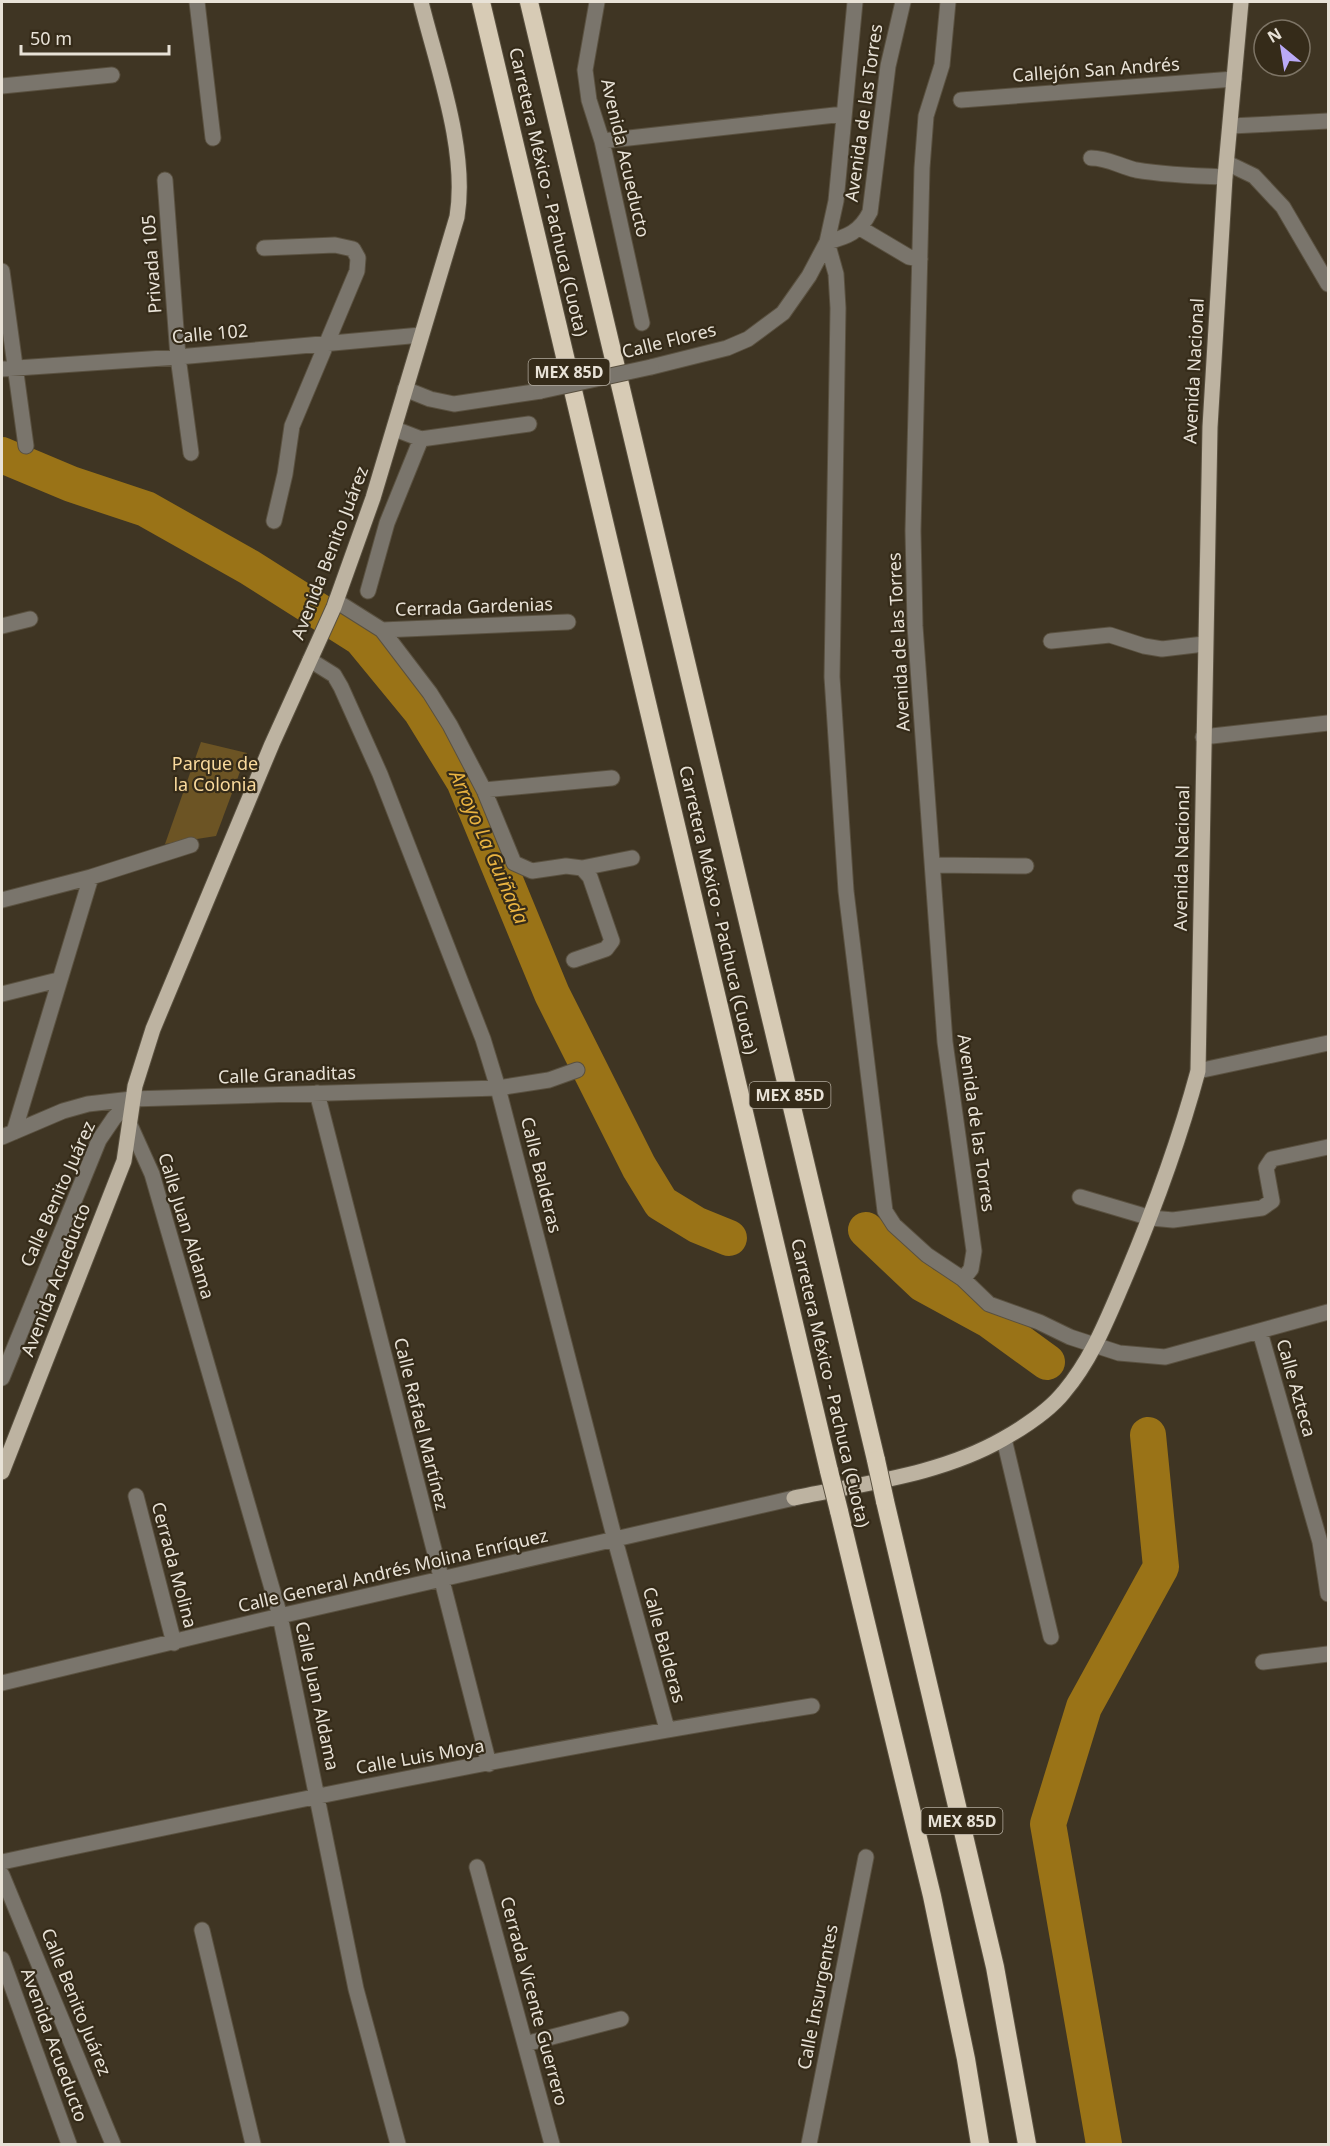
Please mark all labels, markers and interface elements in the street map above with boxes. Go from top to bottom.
scale bar [21,18,170,56]
north arrow [1252,18,1312,78]
street label: Avenida de las Torres [839,22,887,203]
text: N [1263,22,1286,48]
text: 50 m [30,26,72,50]
street label: Carretera México - Pachuca (Cuota) [504,45,594,339]
street label: Callejón San Andrés [1012,51,1180,87]
street label: Avenida Acueducto [596,76,656,239]
street label: Privada 105 [136,214,166,314]
street label: Avenida Nacional [1177,297,1209,445]
street label: Calle Flores [619,317,718,363]
street label: Calle 102 [171,318,249,348]
road number: MEX 85D [528,359,610,385]
street label: Avenida Benito Juárez [285,463,373,643]
street label: Avenida de las Torres [881,552,915,732]
street label: Cerrada Gardenias [395,591,553,621]
park label: Parque de la Colonia [172,751,258,796]
street label: Carretera México - Pachuca (Cuota) [674,763,764,1057]
water label: Arroyo La Guiñada [443,764,535,928]
street label: Avenida Nacional [1168,785,1194,931]
street label: Avenida de las Torres [953,1032,1001,1213]
street label: Calle Granaditas [218,1060,356,1088]
road number: MEX 85D [750,1082,830,1108]
street label: Calle Balderas [516,1114,568,1235]
street label: Calle Benito Juárez [14,1117,100,1270]
street label: Calle Juan Aldama [153,1150,221,1302]
street label: Avenida Acueducto [15,1200,95,1360]
street label: Carretera México - Pachuca (Cuota) [786,1236,876,1530]
street label: Calle Rafael Martínez [389,1335,455,1513]
street label: Calle Azteca [1272,1336,1322,1440]
street label: Cerrada Molina [147,1499,203,1630]
street label: Calle General Andrés Molina Enríquez [236,1523,550,1617]
street label: Calle Balderas [638,1584,692,1705]
street label: Calle Juan Aldama [290,1619,345,1773]
street label: Calle Luis Moya [354,1733,486,1779]
road number: MEX 85D [922,1808,1002,1834]
street label: Cerrada Vicente Guerrero [495,1893,574,2108]
street label: Calle Insurgentes [791,1922,843,2071]
street label: Calle Benito Juárez [36,1924,117,2079]
street label: Avenida Acueducto [16,1964,94,2125]

